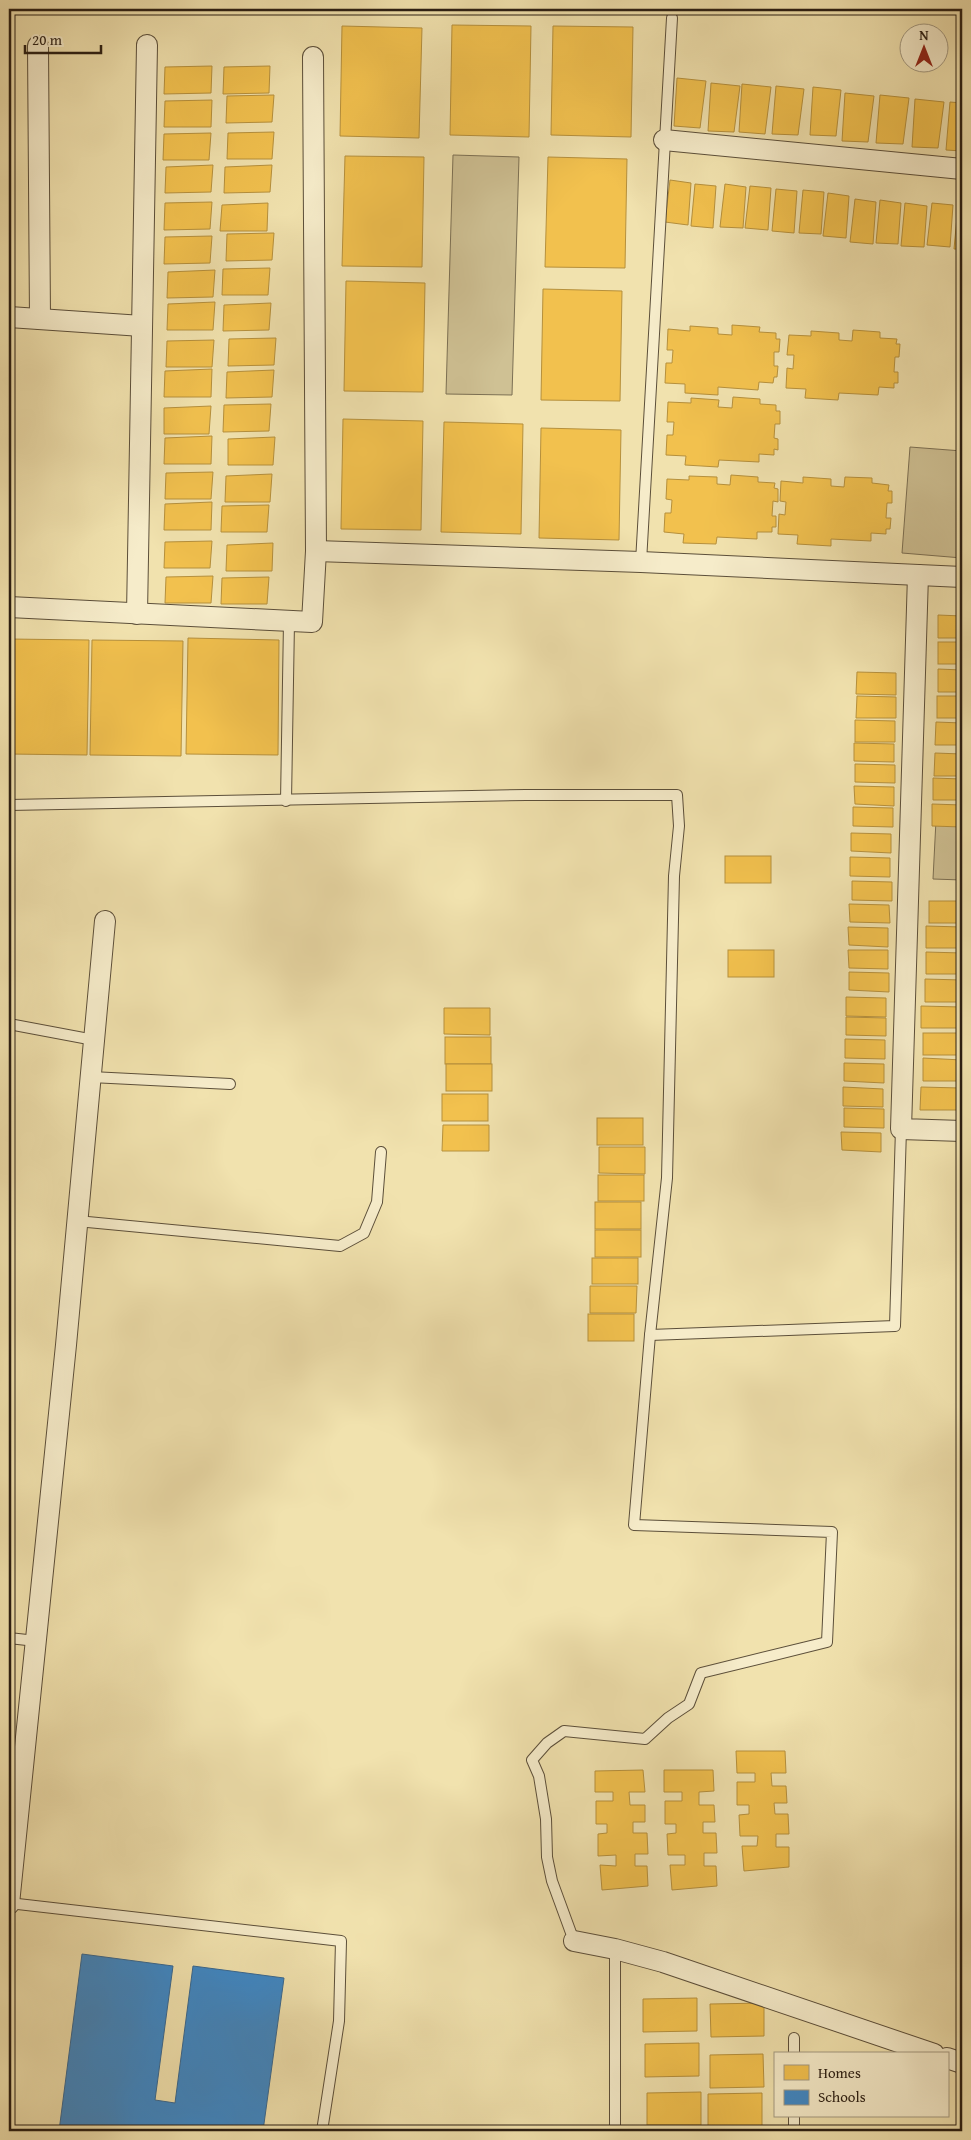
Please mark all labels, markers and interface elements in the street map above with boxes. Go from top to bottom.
scale bar [25,22,101,54]
north arrow [898,22,948,72]
text: N [919,25,929,45]
text: 20 m [32,29,63,50]
legend [774,2052,948,2118]
text: Homes [818,2062,861,2083]
text: Schools [818,2086,866,2107]

